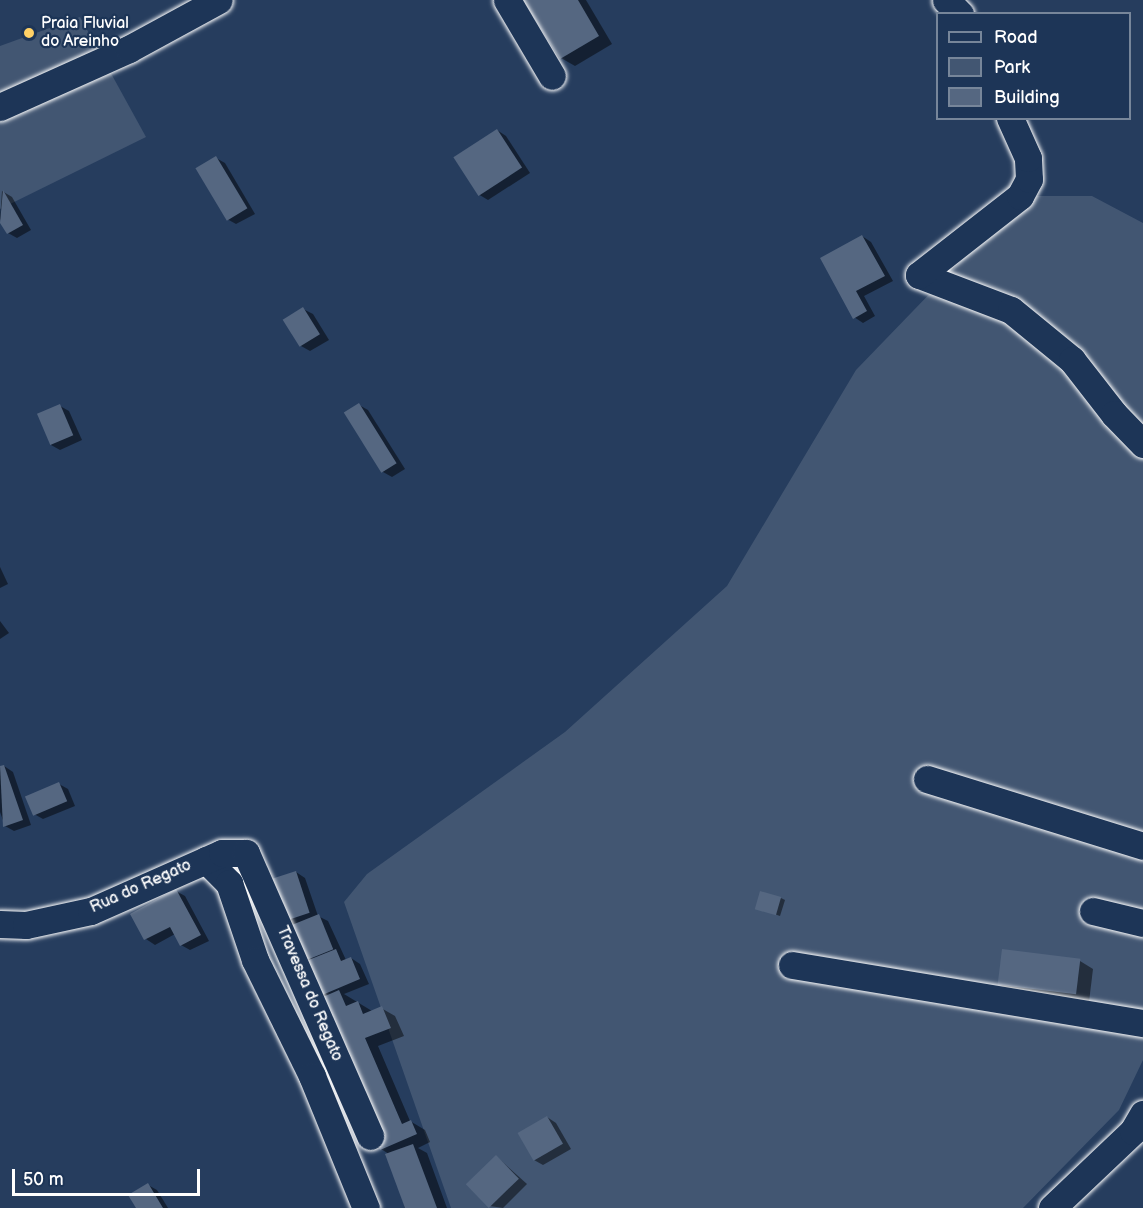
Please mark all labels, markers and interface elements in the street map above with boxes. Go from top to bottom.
legend [936,12,1131,120]
place label: Praia Fluvial do Areinho [41,14,129,52]
marker: Praia Fluvial do Areinho [22,26,36,40]
text: Road [994,27,1038,48]
text: Park [994,57,1030,78]
text: Building [994,87,1060,108]
street label: Rua do Regato [87,856,195,918]
street label: Travessa do Regato [272,924,346,1064]
scale bar [15,1157,202,1195]
text: 50 m [23,1169,64,1190]

